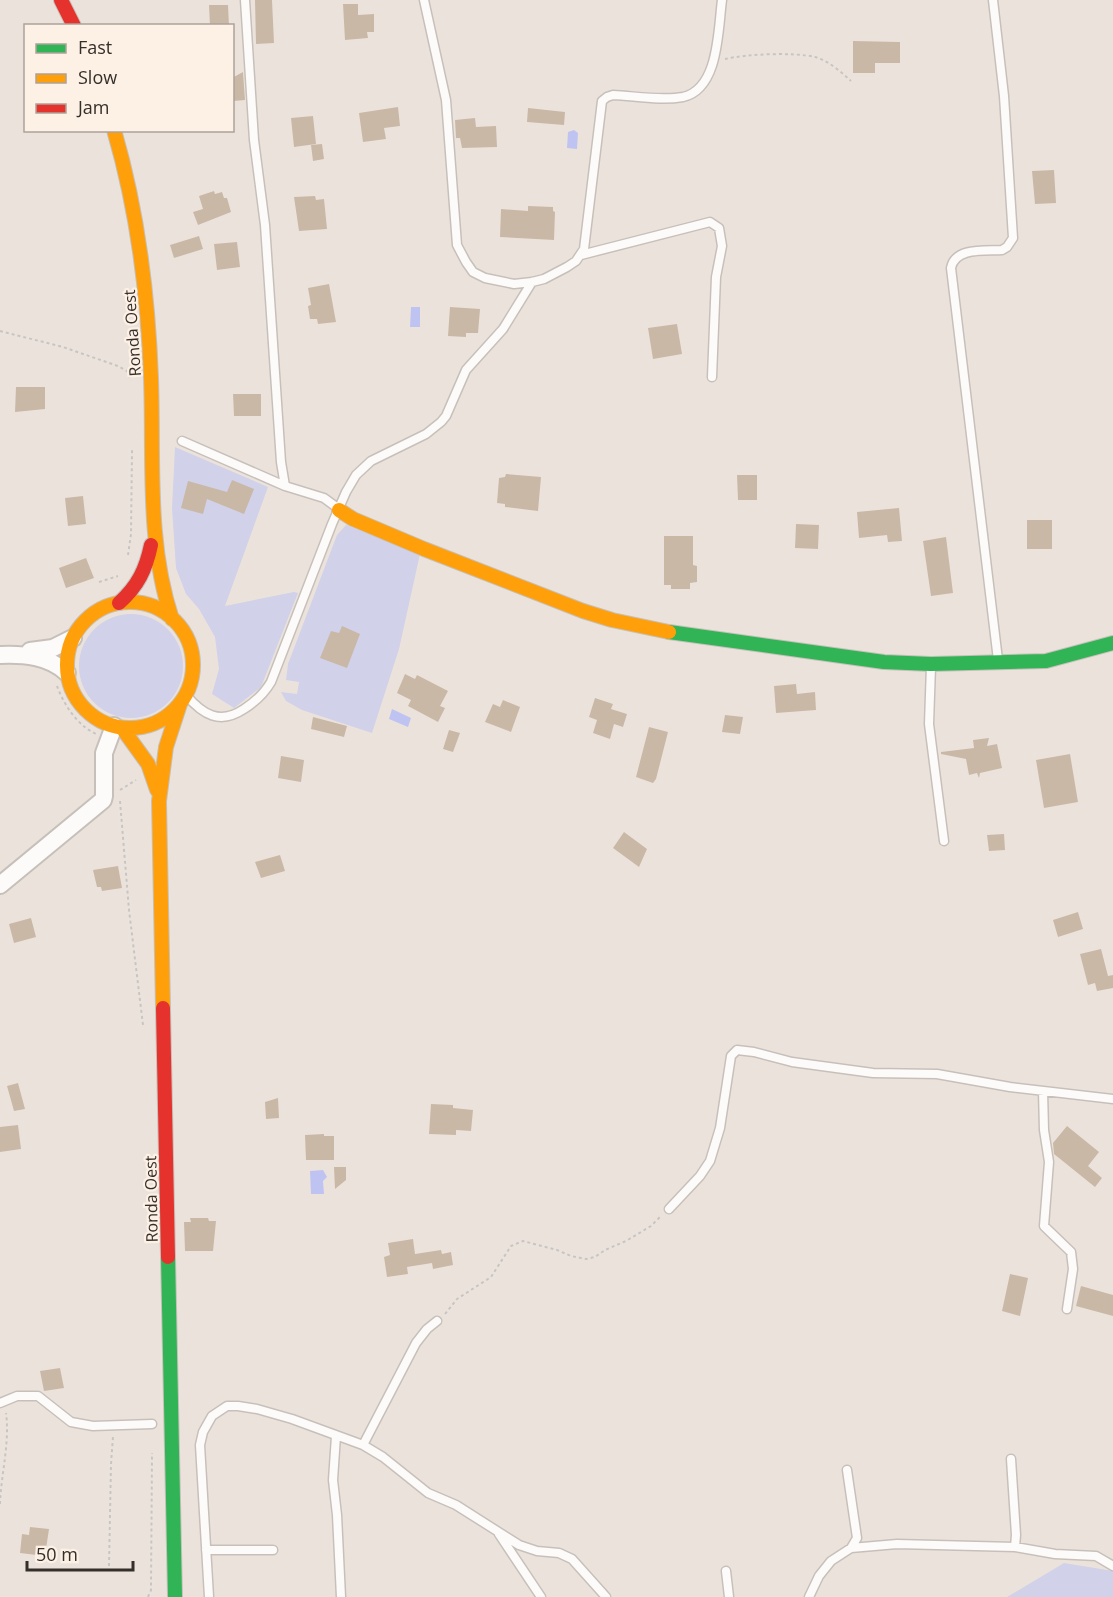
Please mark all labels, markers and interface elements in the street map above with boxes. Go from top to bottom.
legend [24,24,234,132]
text: Fast [78,35,112,59]
text: Slow [78,65,117,89]
text: Jam [76,95,110,119]
street label: Ronda Oest [118,289,146,377]
street label: Ronda Oest [139,1155,163,1243]
scale bar [27,1534,134,1572]
text: 50 m [36,1542,78,1566]

